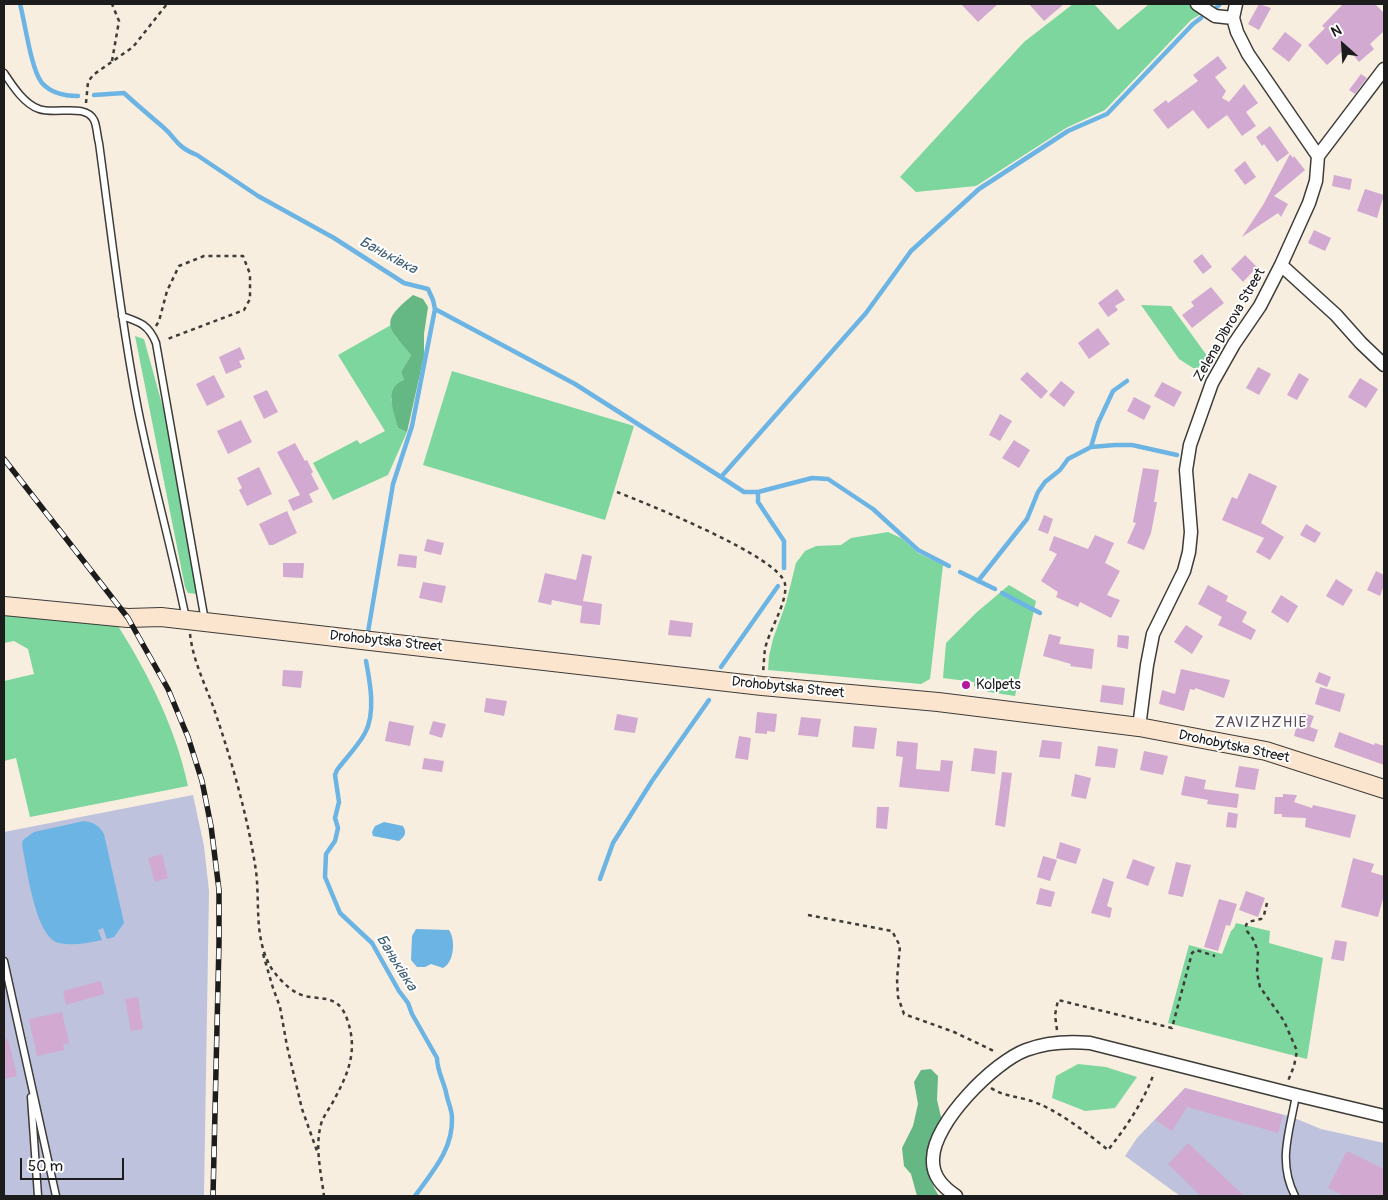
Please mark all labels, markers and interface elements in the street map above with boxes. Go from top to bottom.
north arrow [1318,20,1368,70]
text: N [1328,21,1344,41]
water label: Баньківка [356,233,420,279]
street label: Zelena Dibrova Street [1191,265,1269,385]
street label: Drohobytska Street [329,628,443,656]
street label: Drohobytska Street [731,674,845,702]
place label: Kolpets [976,677,1021,693]
marker: Kolpets [960,679,972,691]
district label: ZAVIZHZHIE [1213,714,1309,732]
street label: Drohobytska Street [1177,727,1291,767]
water label: Баньківка [372,932,420,994]
scale bar [22,1148,126,1180]
text: 50 m [28,1157,63,1176]

